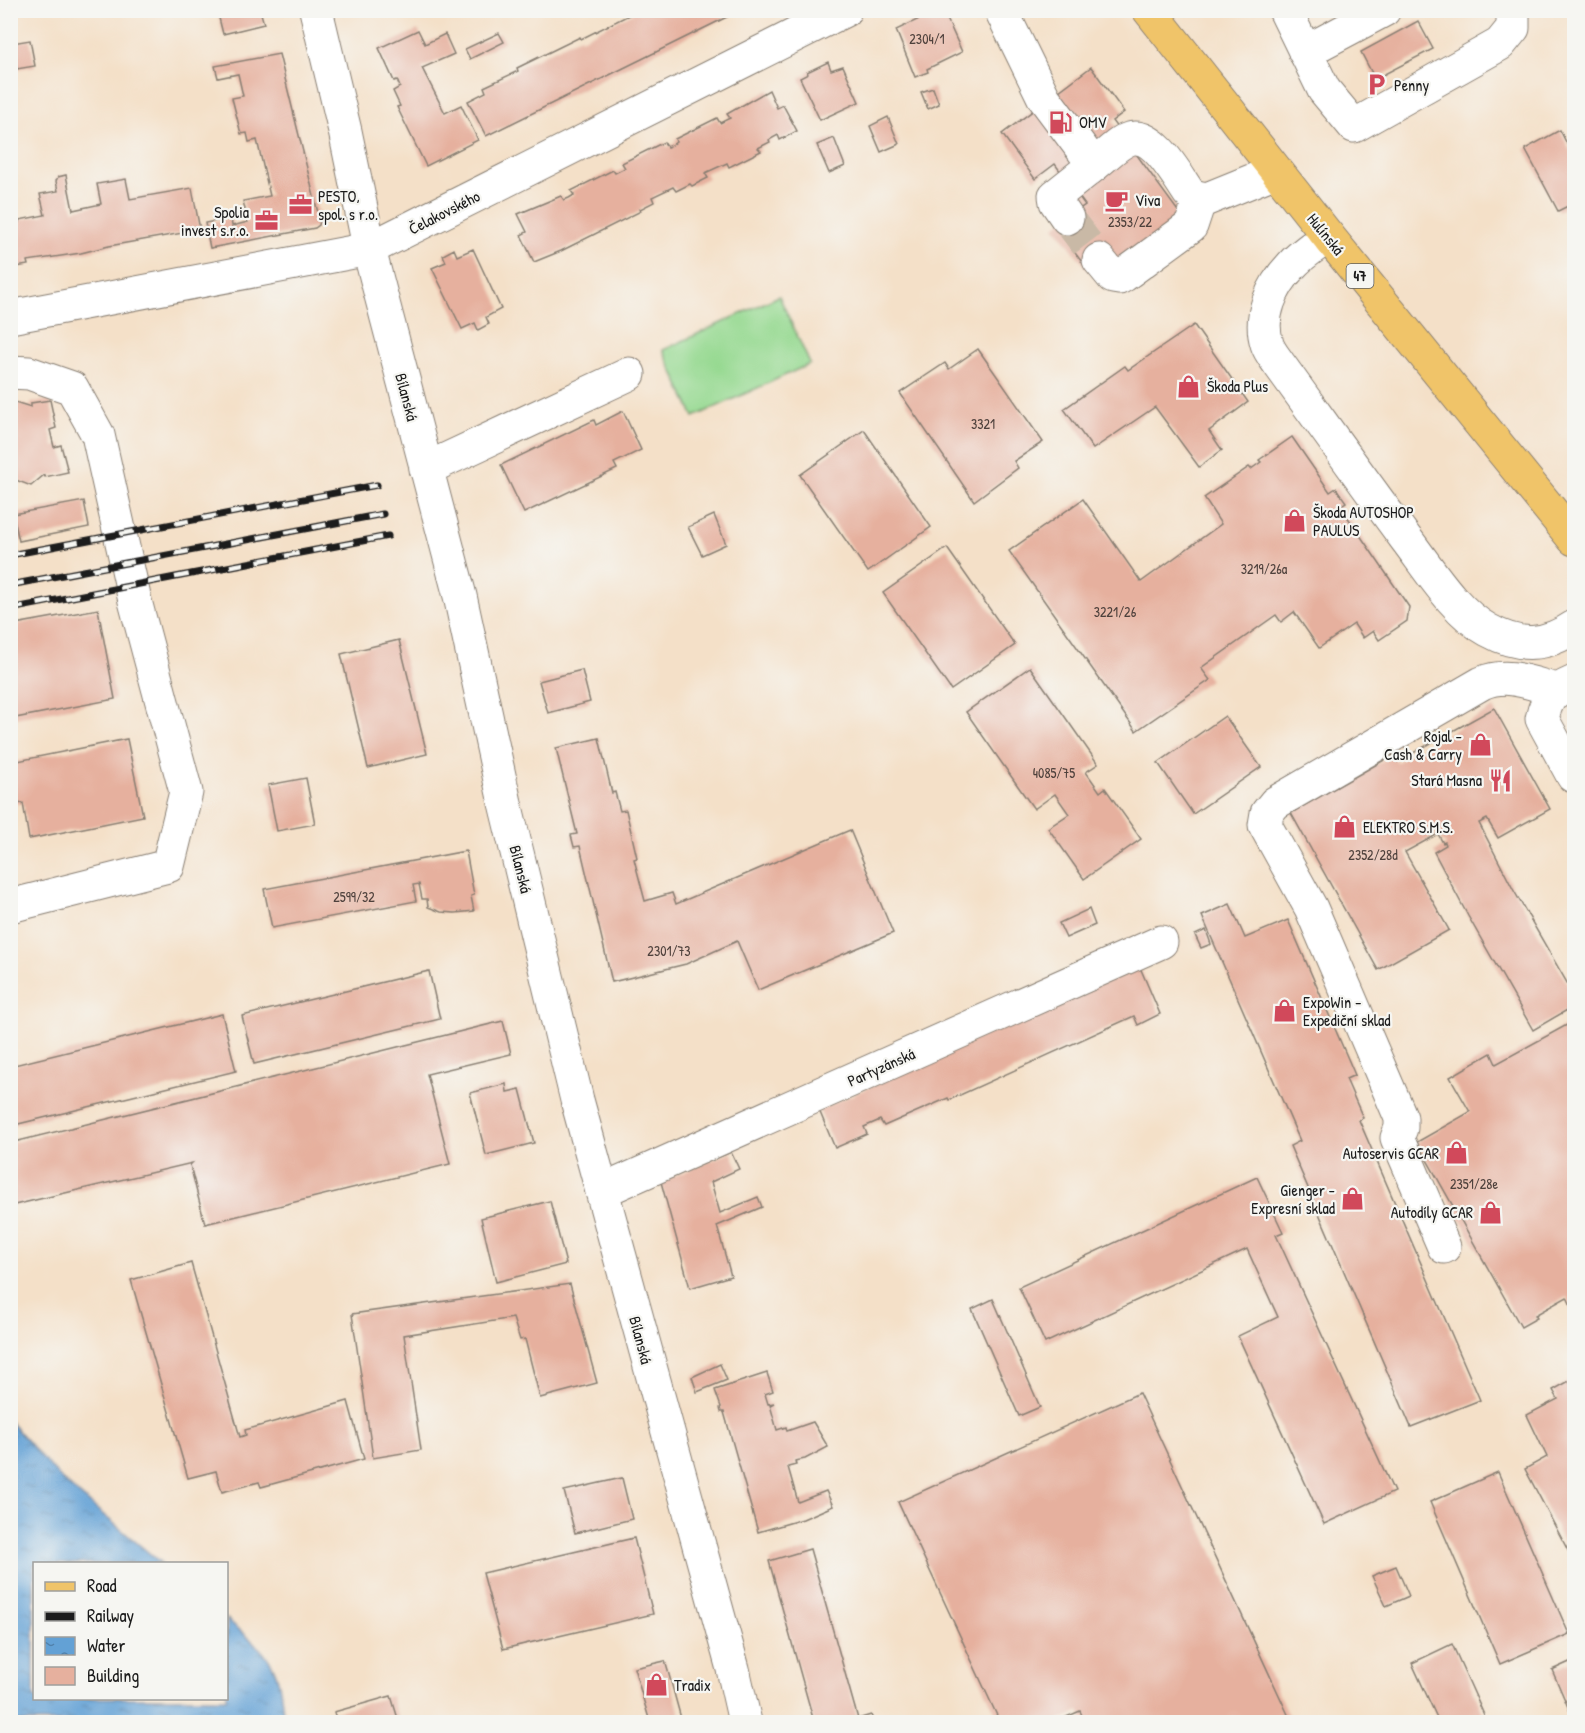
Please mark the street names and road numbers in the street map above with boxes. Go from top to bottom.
street label: Čelakovského [404,184,484,239]
street label: Hulínská [1302,208,1350,260]
road number: 47 [1346,264,1374,288]
street label: Bílanská [390,371,424,423]
street label: Bílanská [504,843,538,895]
street label: Partyzánská [844,1042,918,1092]
street label: Bílanská [624,1314,658,1366]

